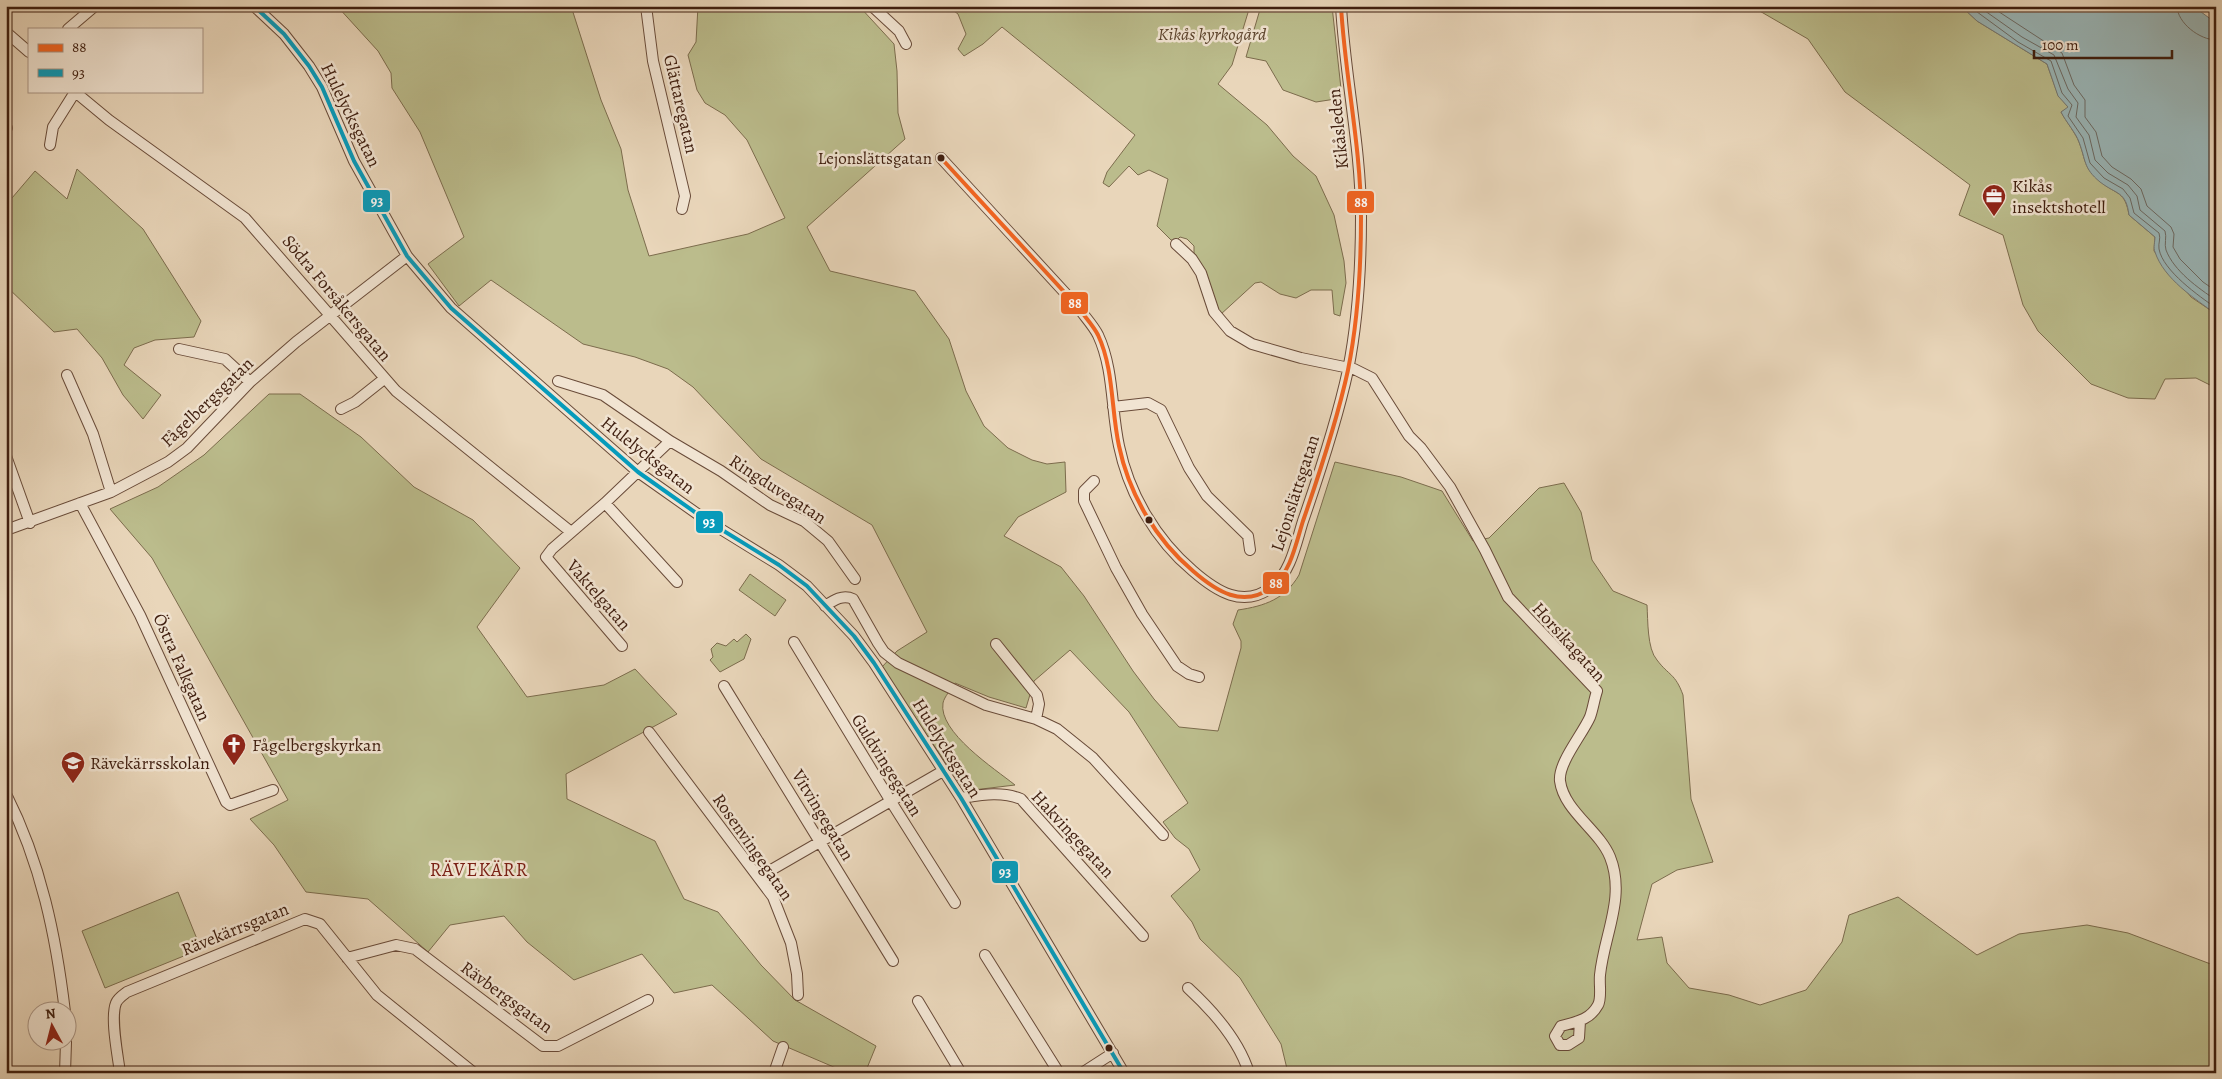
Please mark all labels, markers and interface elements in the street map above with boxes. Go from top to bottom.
park label: Kikås kyrkogård [1158,22,1267,46]
legend [28,28,202,92]
scale bar [2034,28,2172,60]
text: 100 m [2042,35,2079,55]
text: 88 [72,37,87,57]
street label: Glättaregatan [658,52,704,156]
street label: Hulelycksgatan [315,59,387,171]
text: 93 [72,63,85,83]
street label: Kikåsleden [1322,88,1354,170]
place label: Lejonslättsgatan [818,147,932,170]
marker: Lejonslättsgatan [936,153,946,163]
place label: Kikås insektshotell [2012,174,2106,219]
office icon: Kikås insektshotell [1981,183,2007,217]
line badge: 93 [362,189,391,213]
line badge: 88 [1346,190,1375,214]
text: 93 [371,192,383,211]
text: 88 [1354,193,1368,212]
street label: Södra Forsåkersgatan [277,230,397,367]
line badge: 88 [1060,291,1089,315]
text: 88 [1068,294,1082,313]
street label: Fågelbergsgatan [155,352,259,452]
street label: Hulelycksgatan [596,411,700,499]
street label: Lejonslättsgatan [1265,432,1325,554]
street label: Ringduvegatan [725,449,831,529]
line badge: 93 [695,510,724,534]
text: 93 [703,513,715,532]
unlabelled marker [1144,515,1154,525]
street label: Vaktelgatan [561,554,637,636]
line badge: 88 [1262,571,1290,595]
text: 88 [1269,574,1283,593]
street label: Horsikagatan [1527,597,1611,687]
street label: Östra Falkgatan [148,609,216,725]
street label: Hulelycksgatan [907,694,987,802]
street label: Guldvingegatan [846,709,928,821]
church icon: Fågelbergskyrkan [221,732,247,766]
place label: Fågelbergskyrkan [252,733,382,757]
school or university icon: Rävekärrsskolan [60,750,86,784]
place label: Rävekärrsskolan [90,751,210,775]
street label: Vitvingegatan [786,764,860,865]
street label: Hakvingegatan [1026,785,1120,883]
street label: Rosenvingegatan [707,789,799,905]
district label: RÄVEKÄRR [430,857,528,883]
line badge: 93 [991,860,1019,884]
text: 93 [999,863,1011,882]
street label: Rävekärrsgatan [178,897,292,961]
street label: Rävbergsgatan [456,955,558,1039]
north arrow [28,1002,78,1052]
text: N [44,1004,57,1024]
unlabelled marker [1104,1043,1114,1053]

